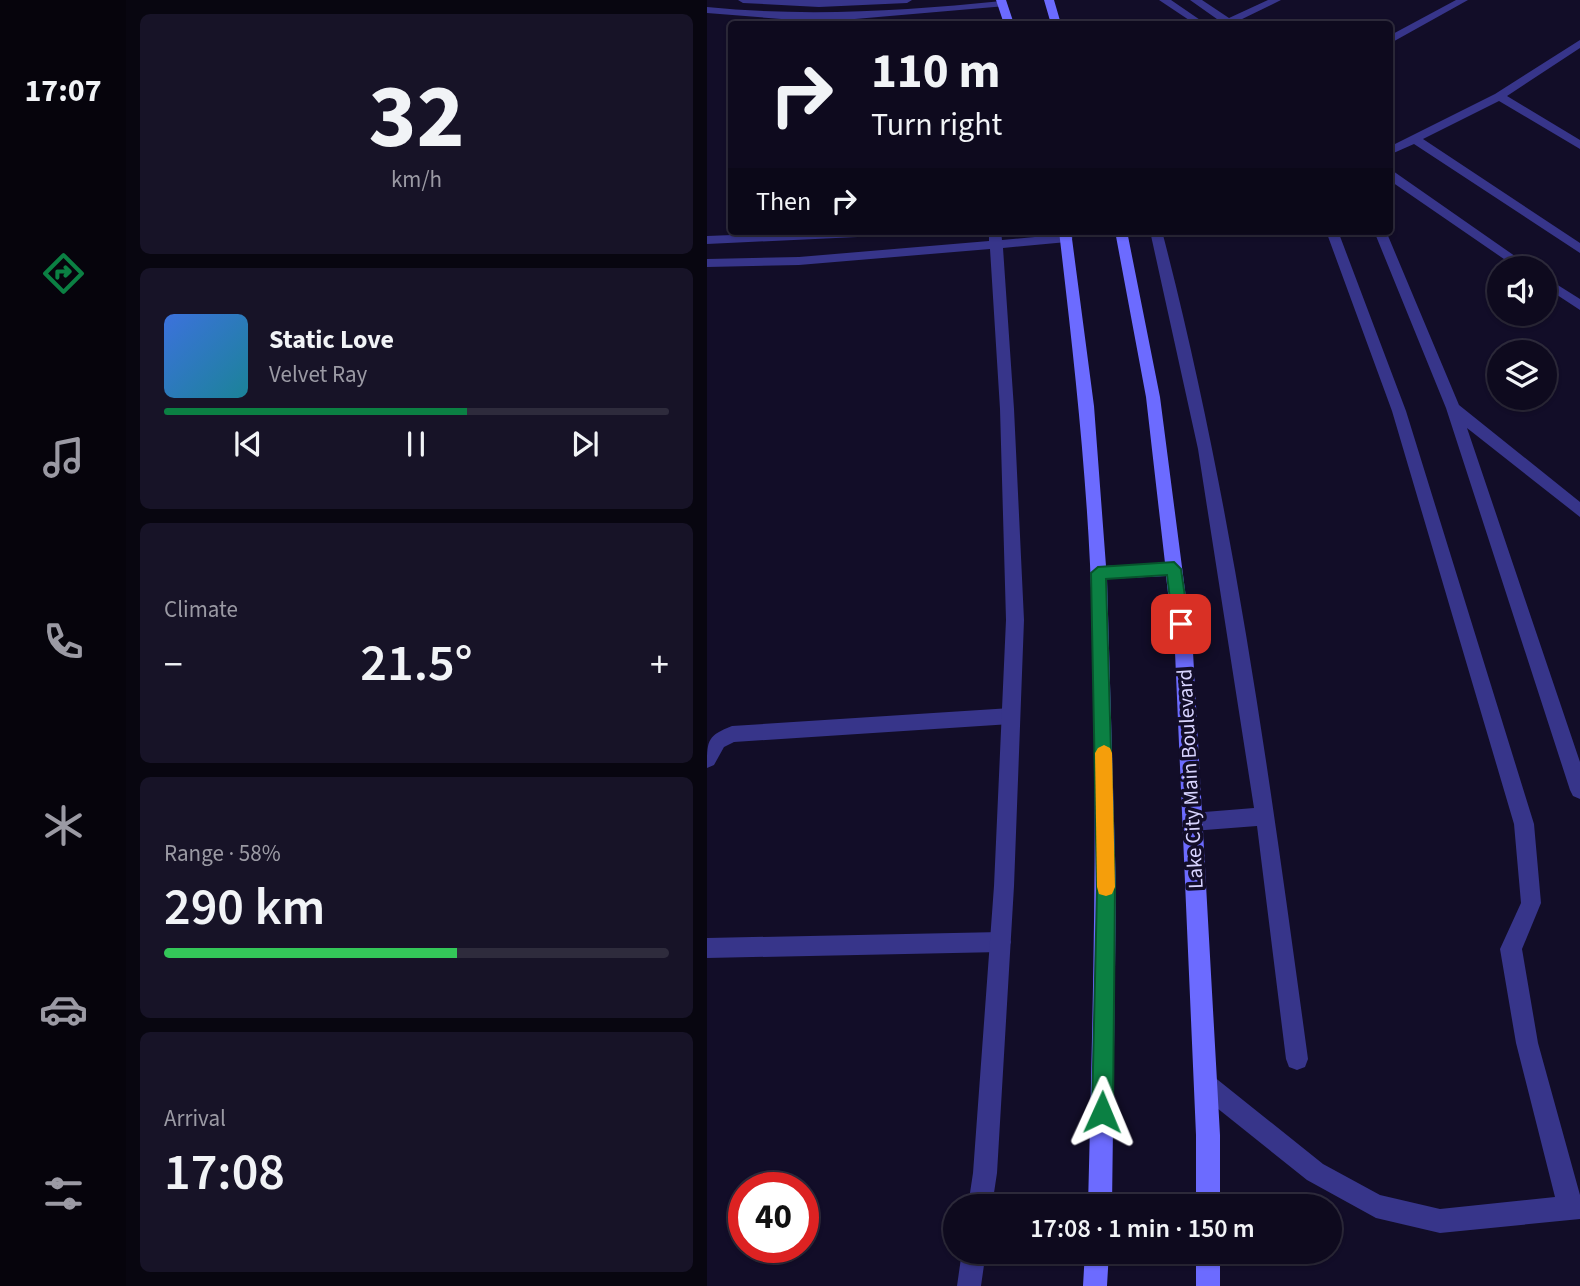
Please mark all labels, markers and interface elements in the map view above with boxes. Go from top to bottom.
text: 110 m [871,37,1000,107]
icon: right [756,49,847,140]
text: 32 [368,53,465,182]
text: 17:07 [24,68,102,114]
text: Turn right [871,102,1002,148]
text: km/h [391,163,442,196]
icon: right [825,182,863,220]
text: Then [756,183,811,220]
icon: directions [39,249,88,298]
map controls [1487,256,1557,410]
button: sound [1487,256,1557,326]
text: Static Love [269,321,394,358]
button: layers [1487,340,1557,410]
text: Velvet Ray [269,358,367,391]
icon: previous [229,425,267,463]
icon: pause [397,425,435,463]
icon: next [566,425,604,463]
icon: music [39,433,88,482]
text: Climate [164,593,238,626]
pin [1151,594,1211,654]
icon: arrive [1162,605,1200,643]
icon: phone [39,617,88,666]
text: 21.5° [360,627,473,701]
text: − [164,638,183,692]
text: + [650,638,669,692]
street label: Lake City Main Boulevard [1169,668,1211,890]
icon: climate [39,801,88,850]
text: Range · 58% [164,837,281,870]
text: 290 km [164,871,325,945]
icon: car [39,985,88,1034]
position arrow [1065,1075,1139,1149]
text: Arrival [164,1102,226,1135]
text: 17:08 [164,1136,285,1210]
icon: filters [39,1169,88,1218]
speed limit sign: 40 [728,1172,819,1263]
text: 17:08 · 1 min · 150 m [1030,1210,1255,1247]

